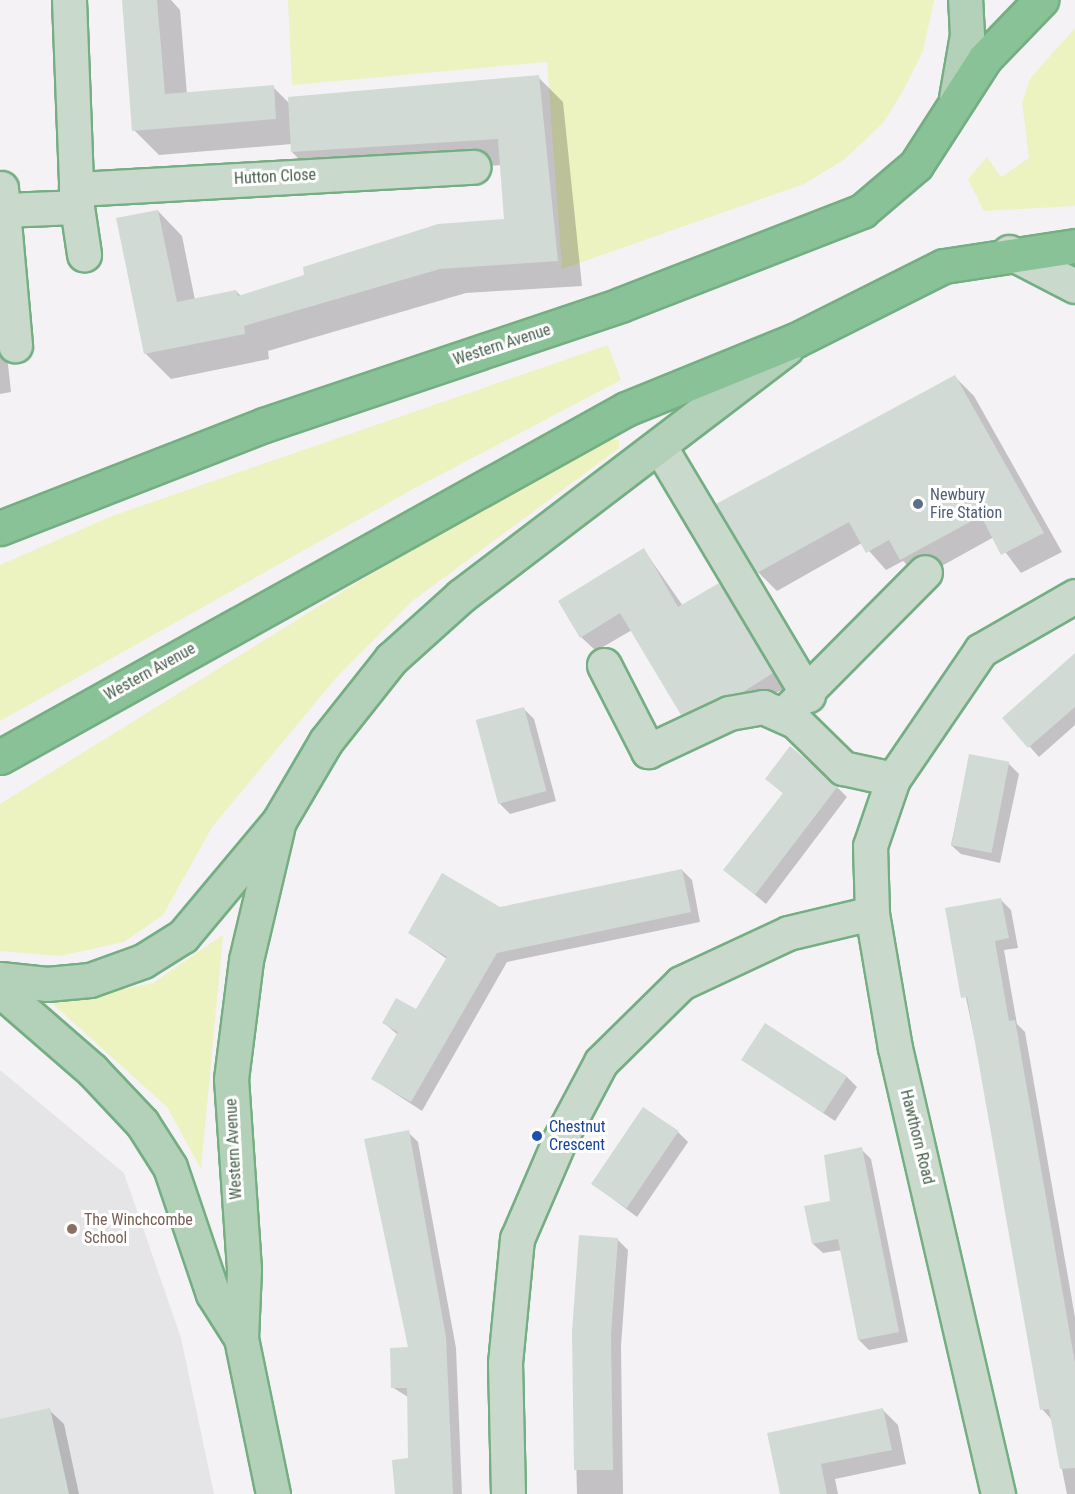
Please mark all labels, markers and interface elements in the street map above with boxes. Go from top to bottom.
street label: Hutton Close [234,165,316,189]
street label: Western Avenue [451,320,553,370]
place label: Newbury Fire Station [930,485,1002,523]
marker: Newbury Fire Station [911,497,925,511]
street label: Western Avenue [101,639,199,705]
street label: Hawthorn Road [896,1088,938,1186]
street label: Western Avenue [222,1098,246,1200]
place label: Chestnut Crescent [549,1117,606,1155]
marker: Chestnut Crescent [530,1129,544,1143]
place label: The Winchcombe School [84,1210,193,1248]
marker: The Winchcombe School [65,1222,79,1236]

